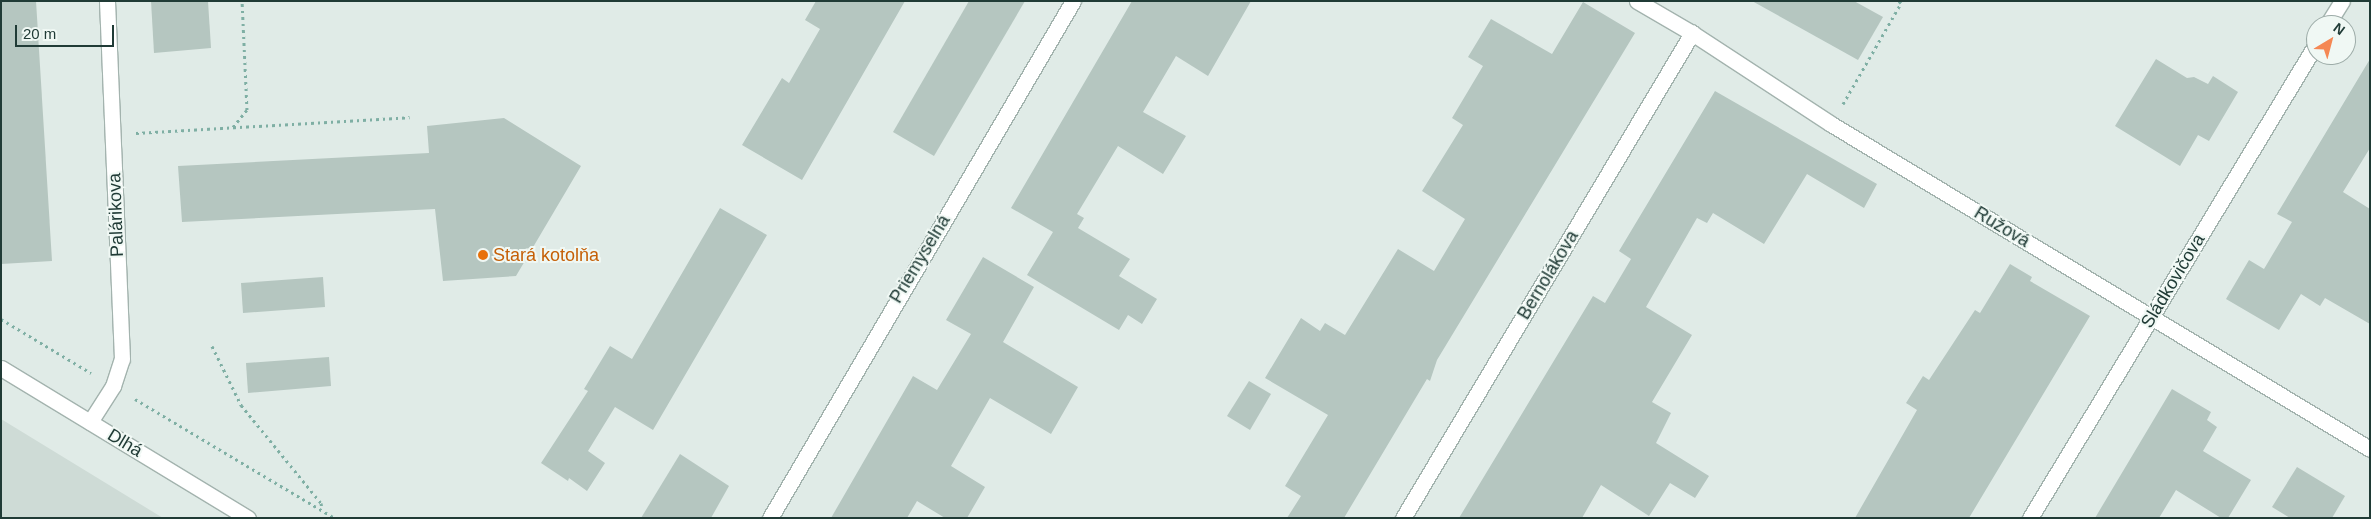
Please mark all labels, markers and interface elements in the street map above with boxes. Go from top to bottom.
scale bar [18,15,116,47]
north arrow [2306,15,2356,65]
text: N [2331,19,2348,38]
text: 20 m [23,25,56,42]
street label: Palárikova [104,173,128,257]
street label: Ružová [1970,202,2034,252]
street label: Priemyselná [885,211,955,307]
street label: Bernolákova [1513,227,1583,323]
street label: Sládkovičova [2136,230,2210,332]
place label: Stará kotolňa [493,244,599,266]
marker: Stará kotolňa [477,249,489,261]
street label: Dlhá [104,424,146,462]

